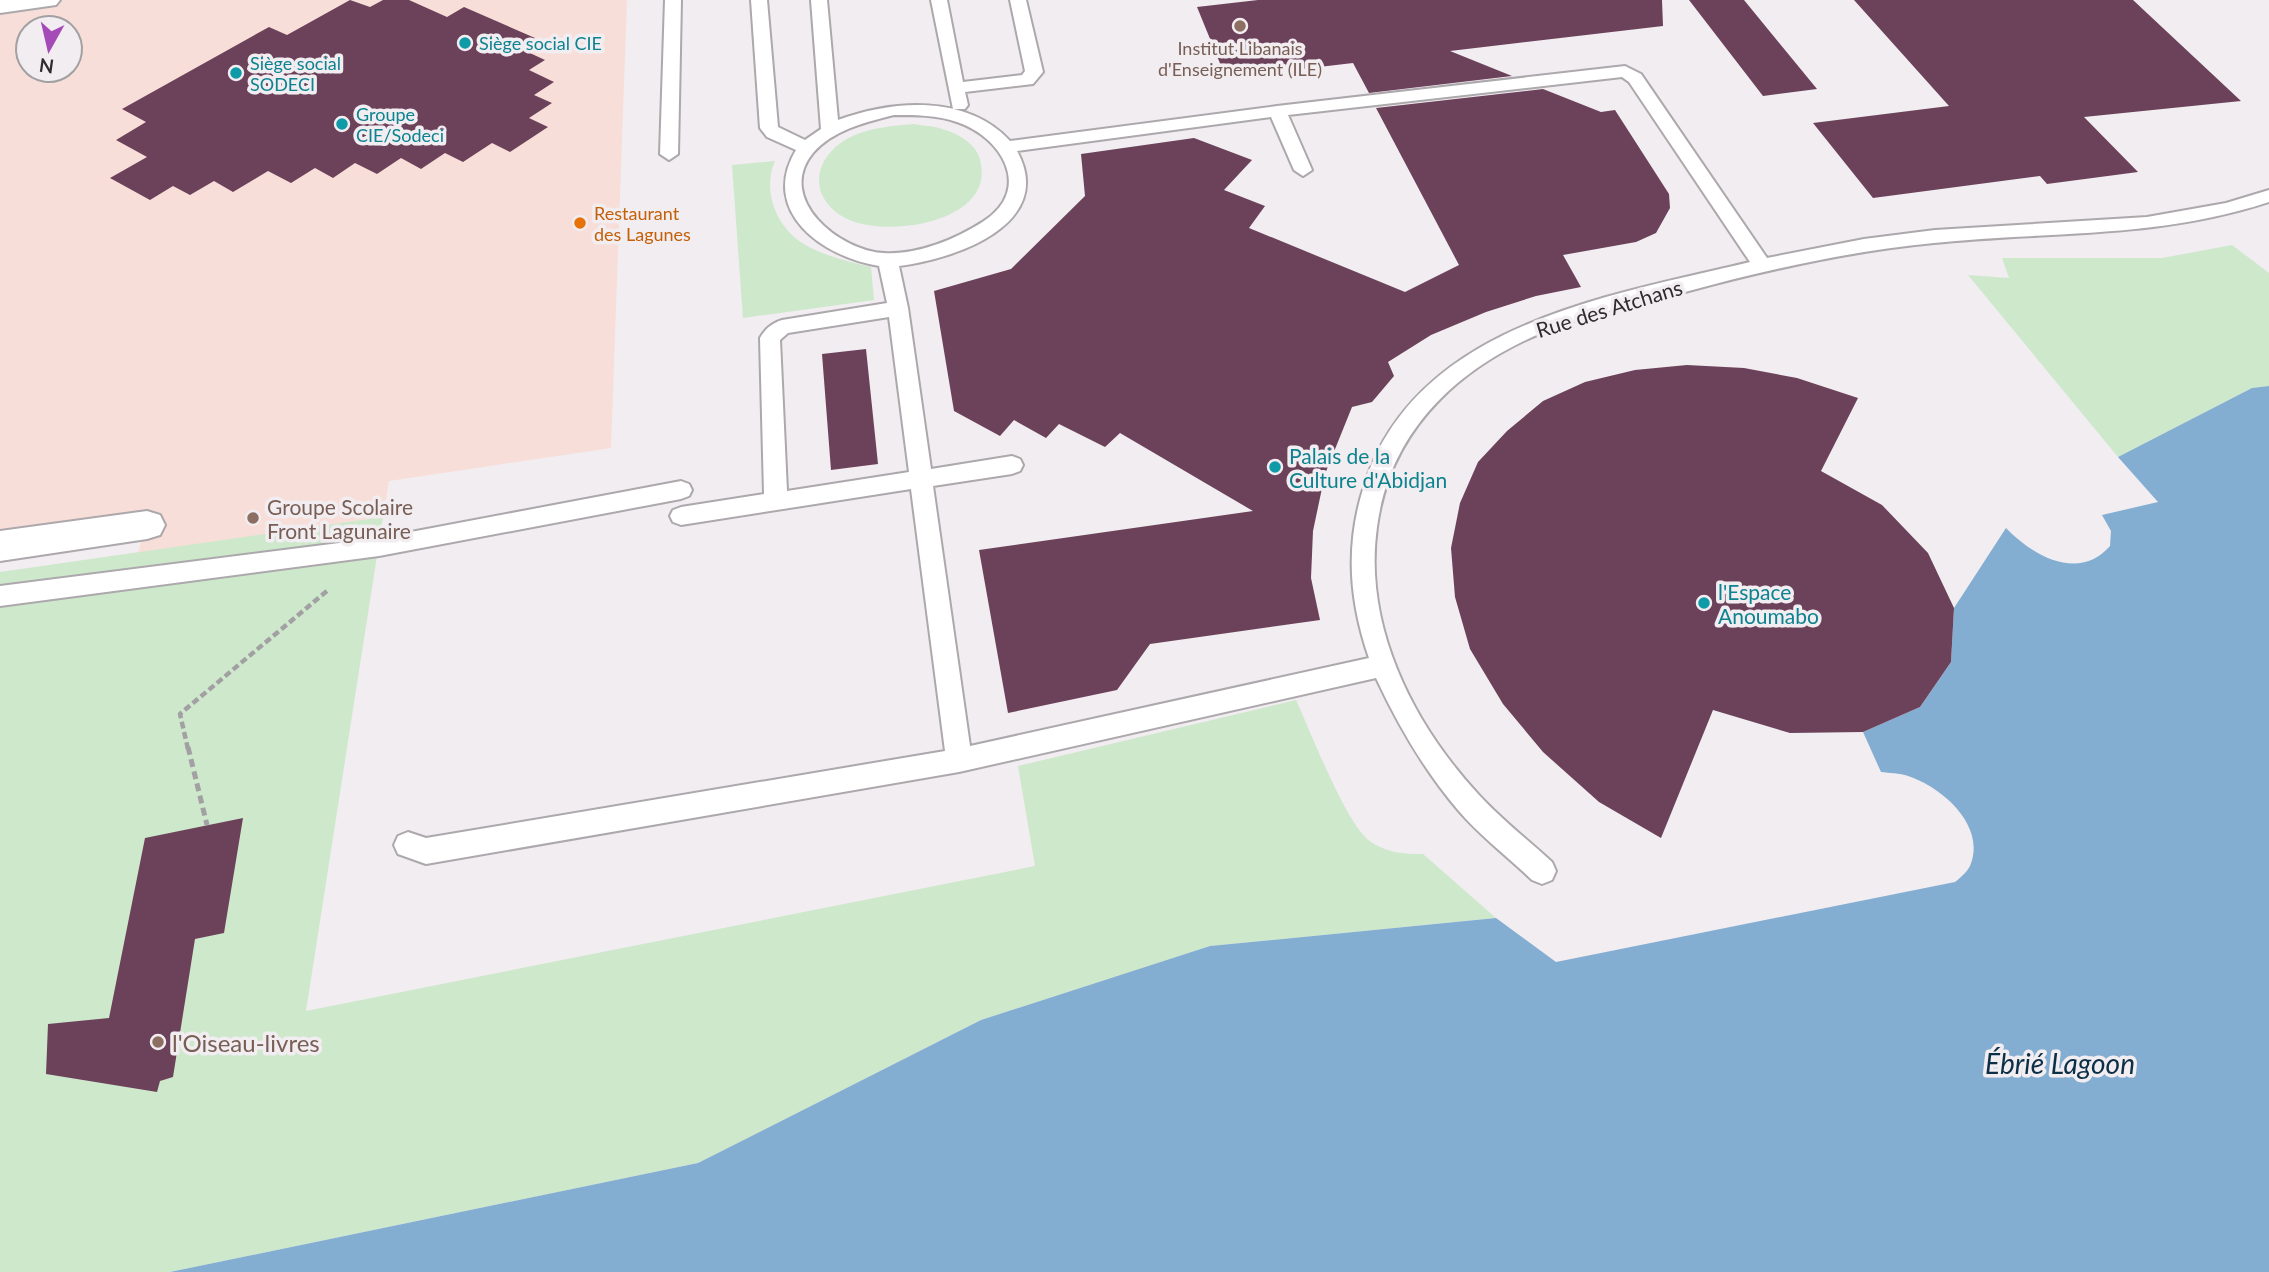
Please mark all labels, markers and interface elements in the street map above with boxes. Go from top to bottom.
north arrow [14,14,84,84]
marker: Institut Libanais d'Enseignement (ILE) [1232,18,1248,34]
place label: Siège social CIE [479,32,602,54]
marker: Siège social CIE [457,35,473,51]
place label: Institut Libanais d'Enseignement (ILE) [1158,37,1322,80]
place label: Siège social SODECI [250,52,341,95]
text: N [38,54,55,79]
marker: Siège social SODECI [228,65,244,81]
place label: Groupe CIE/Sodeci [356,103,444,146]
marker: Groupe CIE/Sodeci [334,116,350,132]
place label: Restaurant des Lagunes [594,202,691,245]
marker: Restaurant des Lagunes [572,215,588,231]
street label: Rue des Atchans [1533,274,1685,342]
place label: Palais de la Culture d'Abidjan [1289,443,1447,492]
marker: Palais de la Culture d'Abidjan [1267,459,1283,475]
place label: Groupe Scolaire Front Lagunaire [267,494,413,543]
marker: Groupe Scolaire Front Lagunaire [245,510,261,526]
place label: l'Espace Anoumabo [1718,579,1819,628]
marker: l'Espace Anoumabo [1696,595,1712,611]
place label: l'Oiseau-livres [172,1028,320,1057]
marker: l'Oiseau-livres [150,1034,166,1050]
water label: Ébrié Lagoon [1985,1046,2135,1080]

